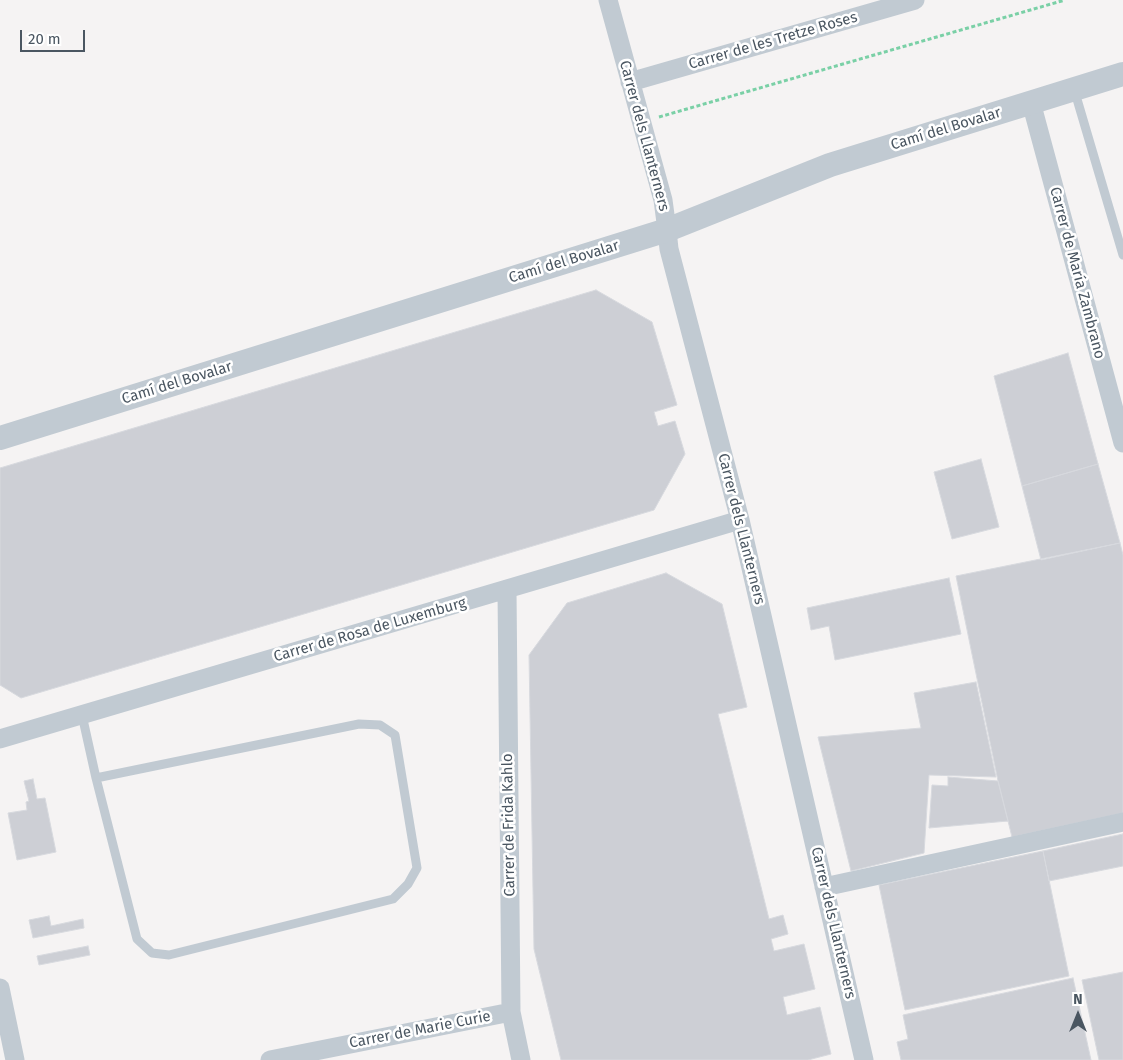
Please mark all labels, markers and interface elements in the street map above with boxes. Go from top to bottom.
street label: Carrer de les Tretze Roses [687,8,859,74]
scale bar [22,20,88,52]
text: 20 m [28,30,61,48]
street label: Carrer dels Llanterners [615,59,673,213]
street label: Camí del Bovalar [889,104,1003,154]
street label: Carrer de María Zambrano [1045,185,1109,361]
street label: Camí del Bovalar [507,237,621,287]
street label: Camí del Bovalar [120,358,234,408]
street label: Carrer dels Llanterners [713,452,769,606]
street label: Carrer de Rosa de Luxemburg [272,594,468,666]
street label: Carrer de Frida Kahlo [499,753,519,897]
street label: Carrer dels Llanterners [807,845,859,1001]
north arrow [1053,990,1103,1040]
text: N [1073,991,1083,1008]
street label: Carrer de Marie Curie [348,1007,492,1053]

